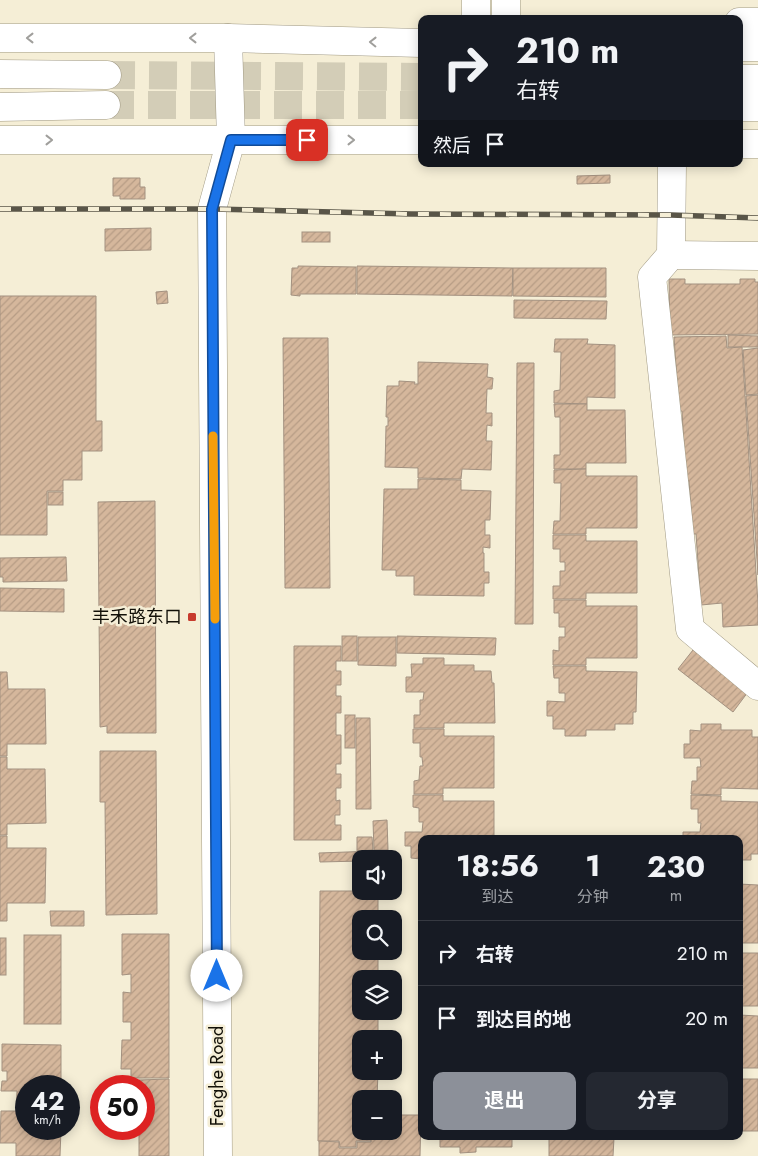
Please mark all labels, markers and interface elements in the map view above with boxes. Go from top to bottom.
text: 210 m [516,26,619,76]
one-way arrow [26,33,34,43]
one-way arrow [188,33,196,43]
icon: right [433,35,498,100]
one-way arrow [368,37,376,47]
text: 右转 [516,74,560,106]
pin [286,119,328,161]
icon: arrive [293,126,321,154]
icon: arrive [481,130,509,158]
text: 然后 [433,132,471,159]
one-way arrow [45,135,53,145]
one-way arrow [348,135,355,145]
place label: 丰禾路东口 [92,604,182,630]
marker: 丰禾路东口 [186,611,198,623]
text: 18:56 [456,844,539,887]
text: 1 [585,844,601,887]
text: 230 [647,845,705,888]
map controls [352,850,402,1140]
button: sound [352,850,402,900]
text: m [670,884,682,907]
text: 到达 [481,885,514,908]
text: 分钟 [577,885,609,908]
button: search [352,910,402,960]
icon: right [433,939,461,967]
text: 210 m [677,940,728,967]
text: 右转 [476,941,514,968]
position arrow [190,949,242,1001]
button: layers [352,970,402,1020]
icon: arrive [433,1004,461,1032]
text: 20 m [685,1005,728,1032]
text: 到达目的地 [476,1006,571,1033]
street label: Fenghe Road [204,1026,230,1126]
button: + [352,1030,402,1080]
button: 退出 [433,1072,576,1130]
button: 分享 [586,1072,728,1130]
speed limit sign: 50 [90,1075,155,1140]
text: 42 [31,1083,64,1119]
button: − [352,1090,402,1140]
text: km/h [34,1111,61,1129]

